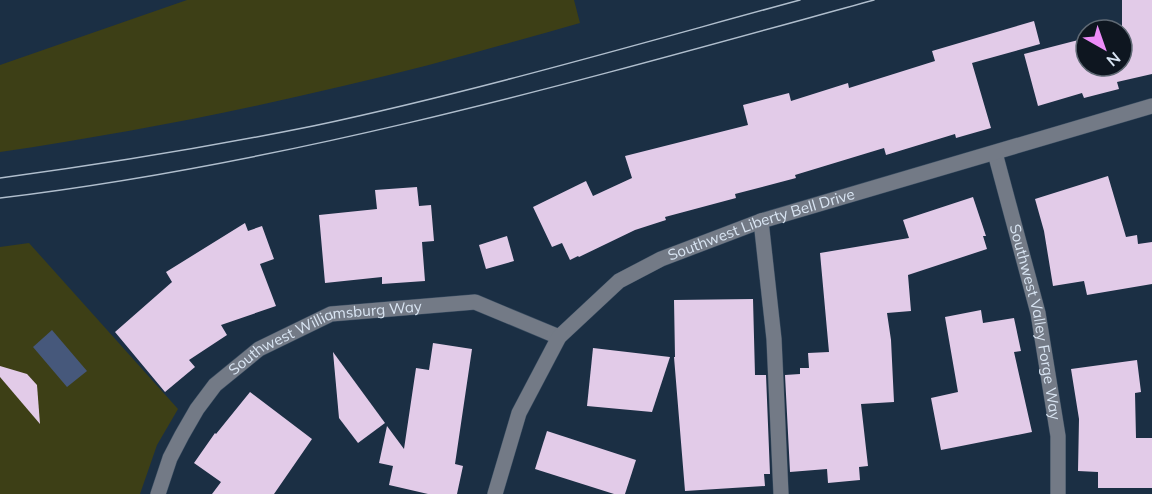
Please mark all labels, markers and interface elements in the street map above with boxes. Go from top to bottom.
north arrow [1074,18,1134,78]
text: N [1103,48,1125,71]
street label: Southwest Liberty Bell Drive [665,184,857,265]
street label: Southwest Valley Forge Way [1006,222,1065,421]
street label: Southwest Williamsburg Way [224,296,422,379]

